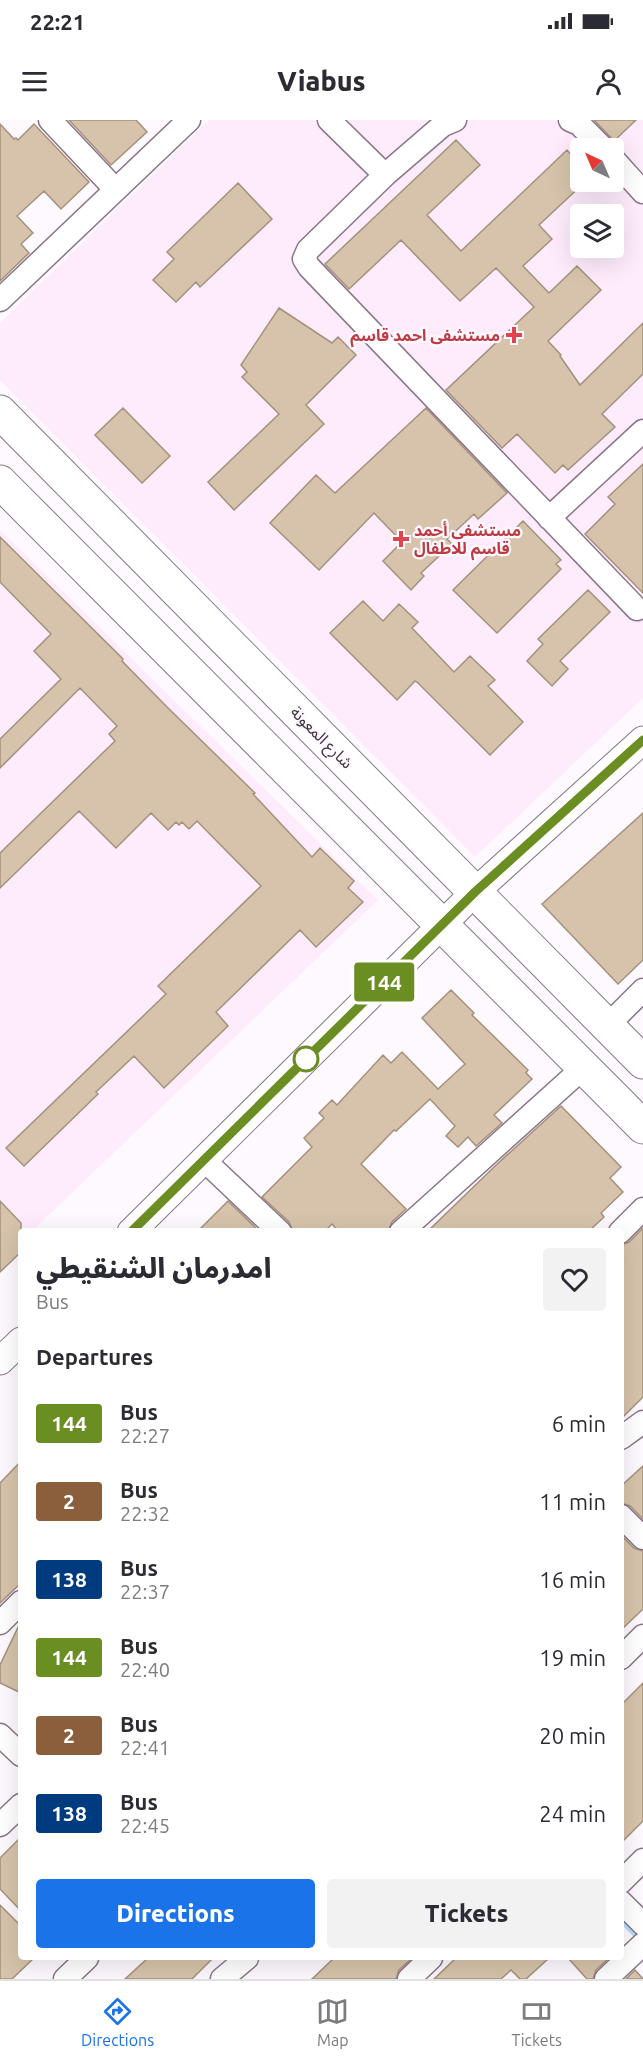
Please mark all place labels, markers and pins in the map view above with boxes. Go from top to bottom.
place label: مستشفى احمد قاسم [350,326,500,348]
marker: مستشفى احمد قاسم [505,326,523,344]
place label: مستشفى أحمد قاسم للاطفال [414,521,521,561]
marker: مستشفى أحمد قاسم للاطفال [392,530,410,548]
unlabelled marker [293,1046,319,1072]

